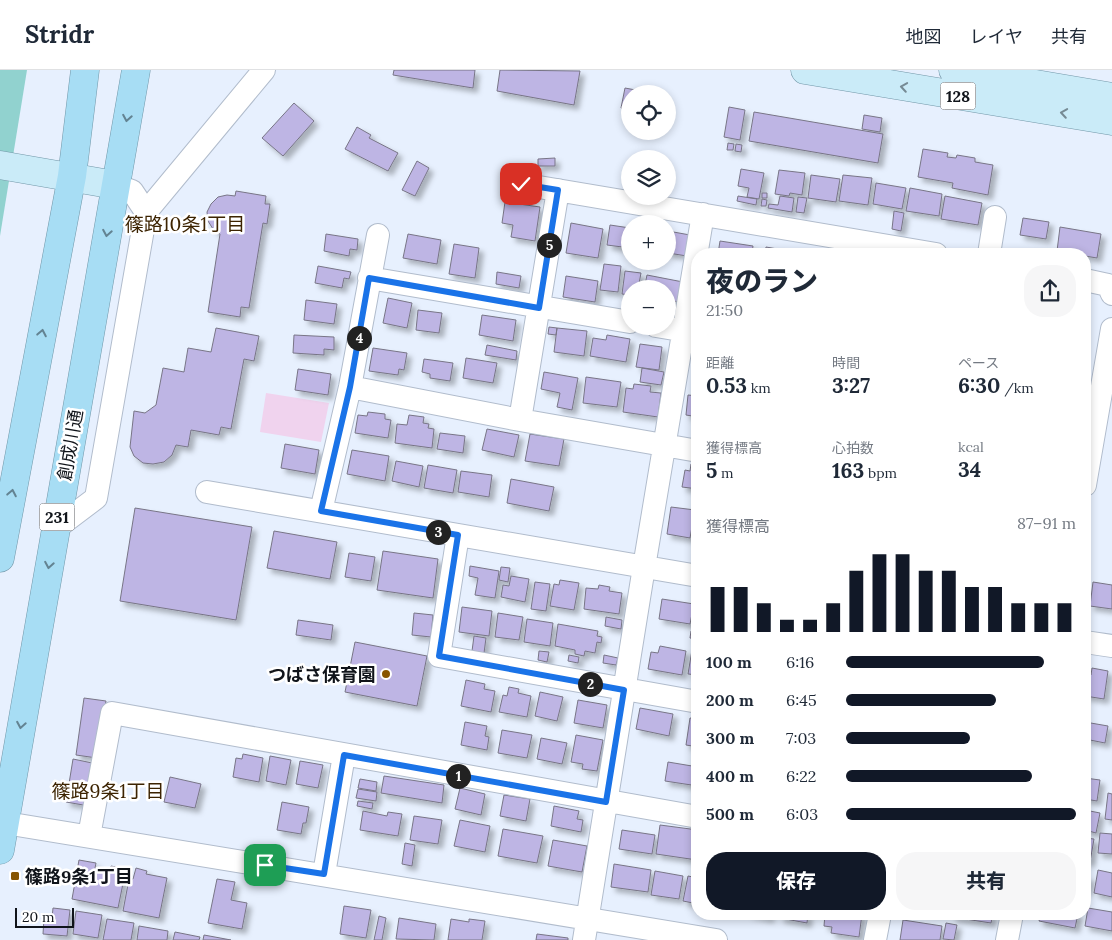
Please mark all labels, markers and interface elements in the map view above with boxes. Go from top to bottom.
text: Stridr [25,19,94,50]
text: 地図 [906,25,942,48]
text: レイヤ [970,25,1023,48]
text: 共有 [1051,25,1087,48]
one-way arrow [899,82,908,92]
road number: 128 [940,82,976,110]
map controls [621,85,676,335]
button: locate [621,85,676,140]
one-way arrow [1060,109,1068,119]
one-way arrow [123,114,133,122]
button: layers [621,150,676,205]
pin [500,163,542,205]
icon: check [507,170,535,198]
district label: 篠路10条1丁目 [125,212,245,236]
button: + [621,215,676,270]
one-way arrow [102,228,112,237]
pin: 5 [536,232,562,258]
text: 5 [546,236,553,254]
text: 夜のラン [706,263,818,299]
button: share [1024,265,1076,317]
button: − [621,280,676,335]
text: 21:50 [706,300,743,320]
pin: 4 [346,326,372,350]
one-way arrow [37,329,47,338]
text: 4 [356,329,363,347]
text: 距離 [706,354,734,372]
text: 時間 [832,354,860,372]
text: ペース [958,354,999,372]
text: 0.53 [706,372,747,399]
text: 3:27 [832,372,870,399]
text: 6:30 [958,372,1000,399]
text: km [747,379,771,397]
text: /km [1000,379,1034,397]
street label: 創成川通 [52,408,88,482]
text: kcal [958,438,984,456]
text: 獲得標高 [706,439,762,457]
text: 心拍数 [832,439,874,457]
text: 34 [958,456,981,483]
text: 5 [706,457,717,484]
text: 163 [832,457,864,484]
text: m [717,464,734,482]
text: bpm [864,464,897,482]
one-way arrow [7,489,17,497]
road number: 231 [40,504,74,531]
text: 87–91 m [1017,513,1076,533]
text: 獲得標高 [706,516,770,536]
pin: 3 [426,520,450,544]
text: 3 [435,523,442,541]
one-way arrow [44,561,54,570]
text: 100 m [706,652,752,672]
text: 6:16 [786,652,814,672]
place label: つばさ保育園 [268,663,376,686]
marker: つばさ保育園 [380,668,392,680]
pin: 2 [578,672,602,696]
text: 2 [587,675,594,693]
text: 200 m [706,690,754,710]
text: 6:45 [786,690,817,710]
one-way arrow [17,721,27,730]
text: 300 m [706,728,754,748]
text: 7:03 [786,728,816,748]
pin: 1 [446,764,470,788]
text: 400 m [706,766,754,786]
text: 6:22 [786,766,816,786]
text: 1 [456,767,461,785]
district label: 篠路9条1丁目 [52,779,164,803]
text: 500 m [706,804,754,824]
text: 6:03 [786,804,818,824]
pin [244,844,286,886]
icon: arrive [251,851,279,879]
button: 保存 [706,852,886,910]
button: 共有 [896,852,1076,910]
place label: 篠路9条1丁目 [25,865,133,888]
marker: 篠路9条1丁目 [9,870,21,882]
scale bar [15,905,74,928]
text: 20 m [22,908,54,926]

